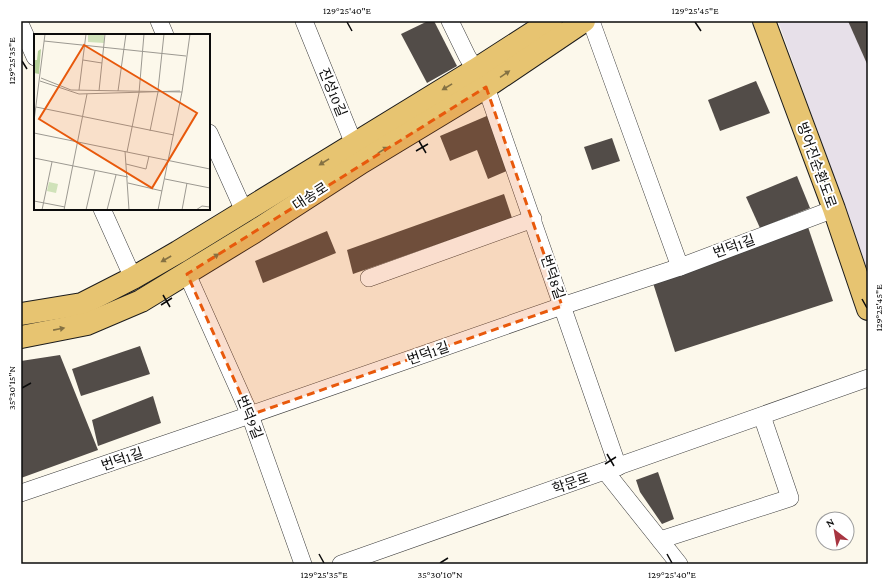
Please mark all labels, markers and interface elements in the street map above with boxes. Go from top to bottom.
text: 129°25'40"E [323,5,372,16]
text: 129°25'45"E [671,5,719,16]
inset map [34,34,210,210]
text: 129°25'35"E [6,37,17,85]
street label: 진성10길 [316,65,350,119]
one-way arrow [500,70,510,78]
one-way arrow [441,83,453,90]
street label: 방어진순환도로 [794,120,840,210]
one-way arrow [377,146,389,153]
one-way arrow [318,158,330,165]
street label: 대송로 [289,179,331,213]
street label: 번덕1길 [711,231,757,261]
one-way arrow [209,253,219,261]
street label: 번덕8길 [538,253,568,301]
one-way arrow [160,256,171,263]
text: 129°25'45"E [873,284,884,332]
one-way arrow [53,326,65,332]
street label: 번덕1길 [405,338,451,368]
text: 35°30'15"N [6,365,17,410]
street label: 번덕9길 [234,393,266,441]
street label: 번덕1길 [99,444,145,474]
street label: 학문로 [550,469,592,497]
north arrow [815,511,855,551]
text: N [824,515,837,530]
text: 129°25'35"E [300,569,348,580]
text: 35°30'10"N [417,569,463,580]
text: 129°25'40"E [648,569,697,580]

